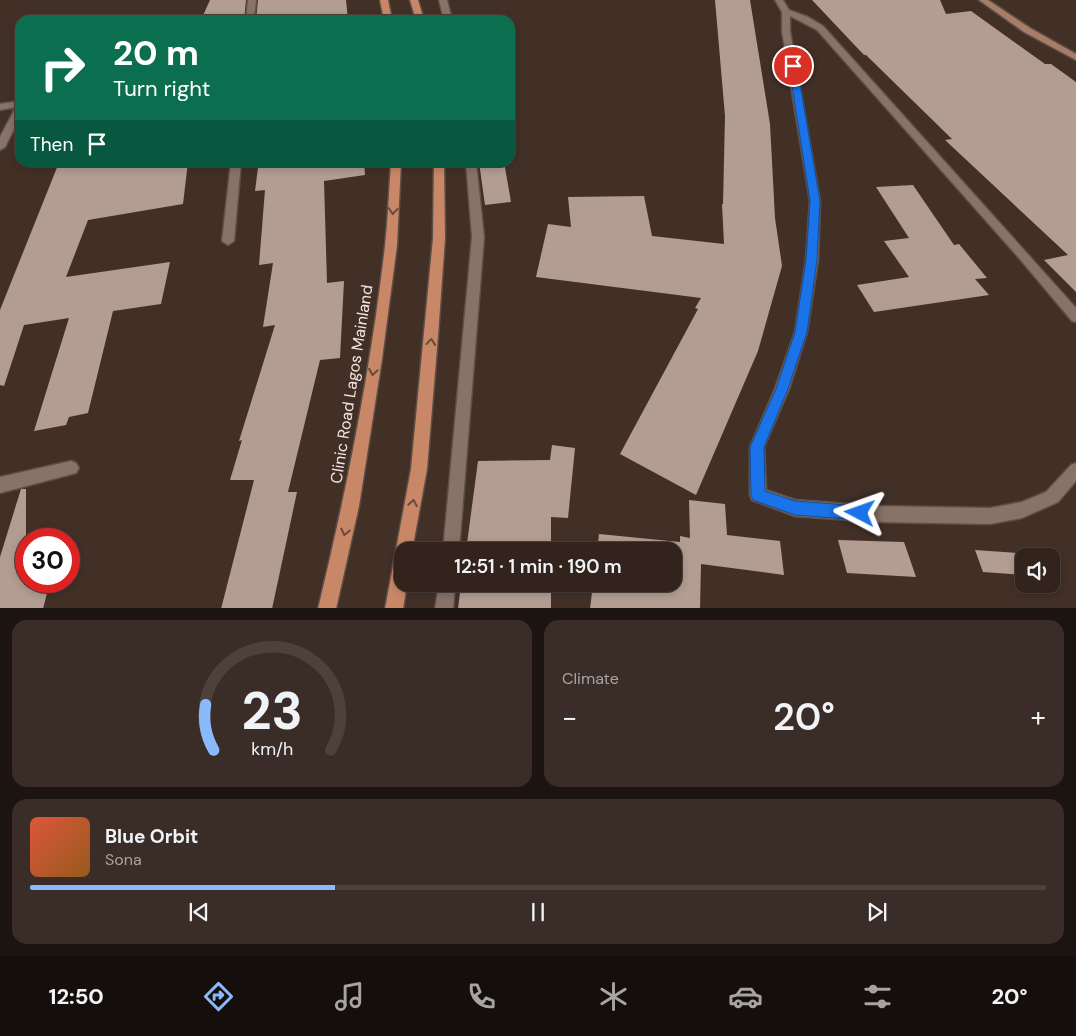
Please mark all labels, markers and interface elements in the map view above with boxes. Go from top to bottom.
text: 20 m [113,30,199,76]
icon: right [30,35,95,100]
pin [772,45,814,87]
icon: arrive [779,52,807,80]
text: Turn right [113,74,210,103]
icon: arrive [83,130,111,158]
text: Then [30,132,73,157]
one-way arrow [388,207,399,215]
street label: Clinic Road Lagos Mainland [325,283,378,485]
one-way arrow [425,338,436,346]
one-way arrow [369,368,379,377]
position arrow [833,486,885,538]
one-way arrow [407,499,417,508]
speed limit sign: 30 [15,528,80,593]
one-way arrow [340,528,351,537]
map controls [1015,548,1060,593]
button: sound [1015,548,1060,593]
text: 12:51 · 1 min · 190 m [454,554,622,579]
text: Climate [562,668,619,689]
text: 23 [241,677,303,745]
text: 20° [773,692,835,742]
text: − [562,699,577,736]
text: + [1031,699,1046,736]
text: km/h [251,737,293,761]
text: Blue Orbit [105,824,198,849]
text: Sona [105,849,142,870]
icon: previous [185,898,213,926]
icon: pause [524,898,552,926]
icon: next [863,898,891,926]
icon: directions [201,979,236,1014]
icon: music [332,979,367,1014]
icon: phone [464,979,499,1014]
icon: climate [596,979,631,1014]
icon: car [728,979,763,1014]
icon: filters [860,979,895,1014]
text: 12:50 [48,982,104,1011]
text: 20° [991,982,1028,1011]

